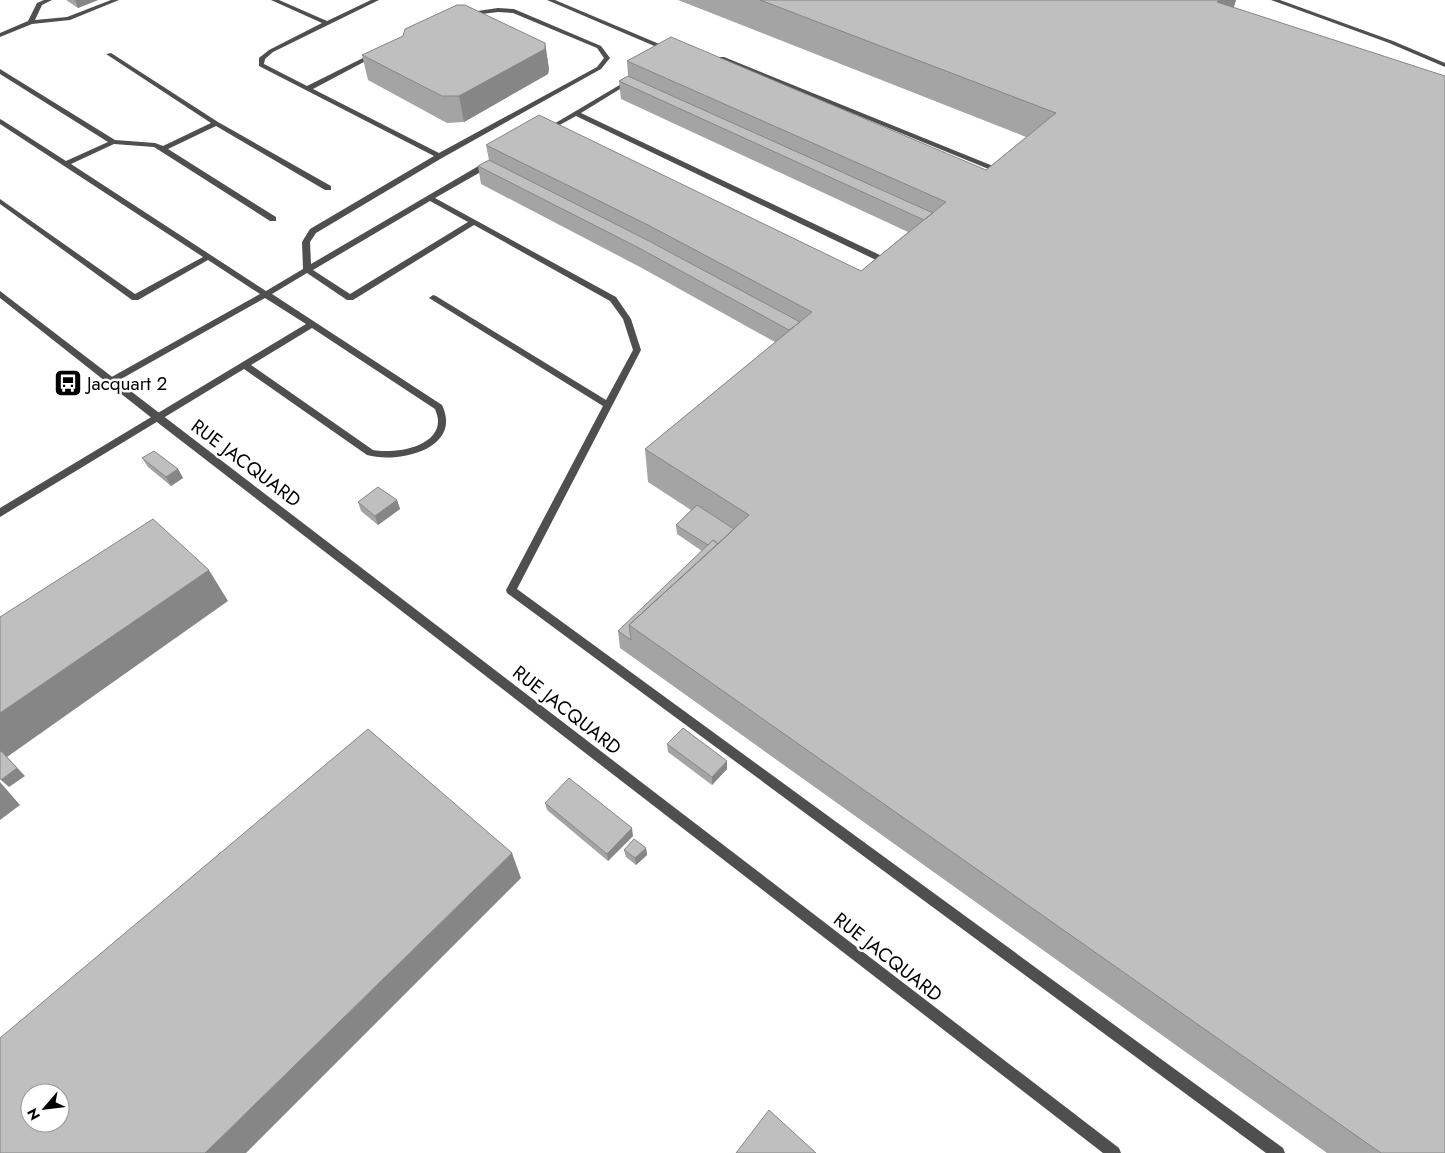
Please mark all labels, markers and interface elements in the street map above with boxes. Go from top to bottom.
bus stop icon: Jacquart 2 [53,368,83,398]
place label: Jacquart 2 [84,370,167,397]
street label: RUE JACQUARD [185,413,307,513]
street label: RUE JACQUARD [507,659,627,761]
street label: RUE JACQUARD [828,906,948,1008]
north arrow [20,1083,70,1133]
text: N [22,1104,45,1124]

